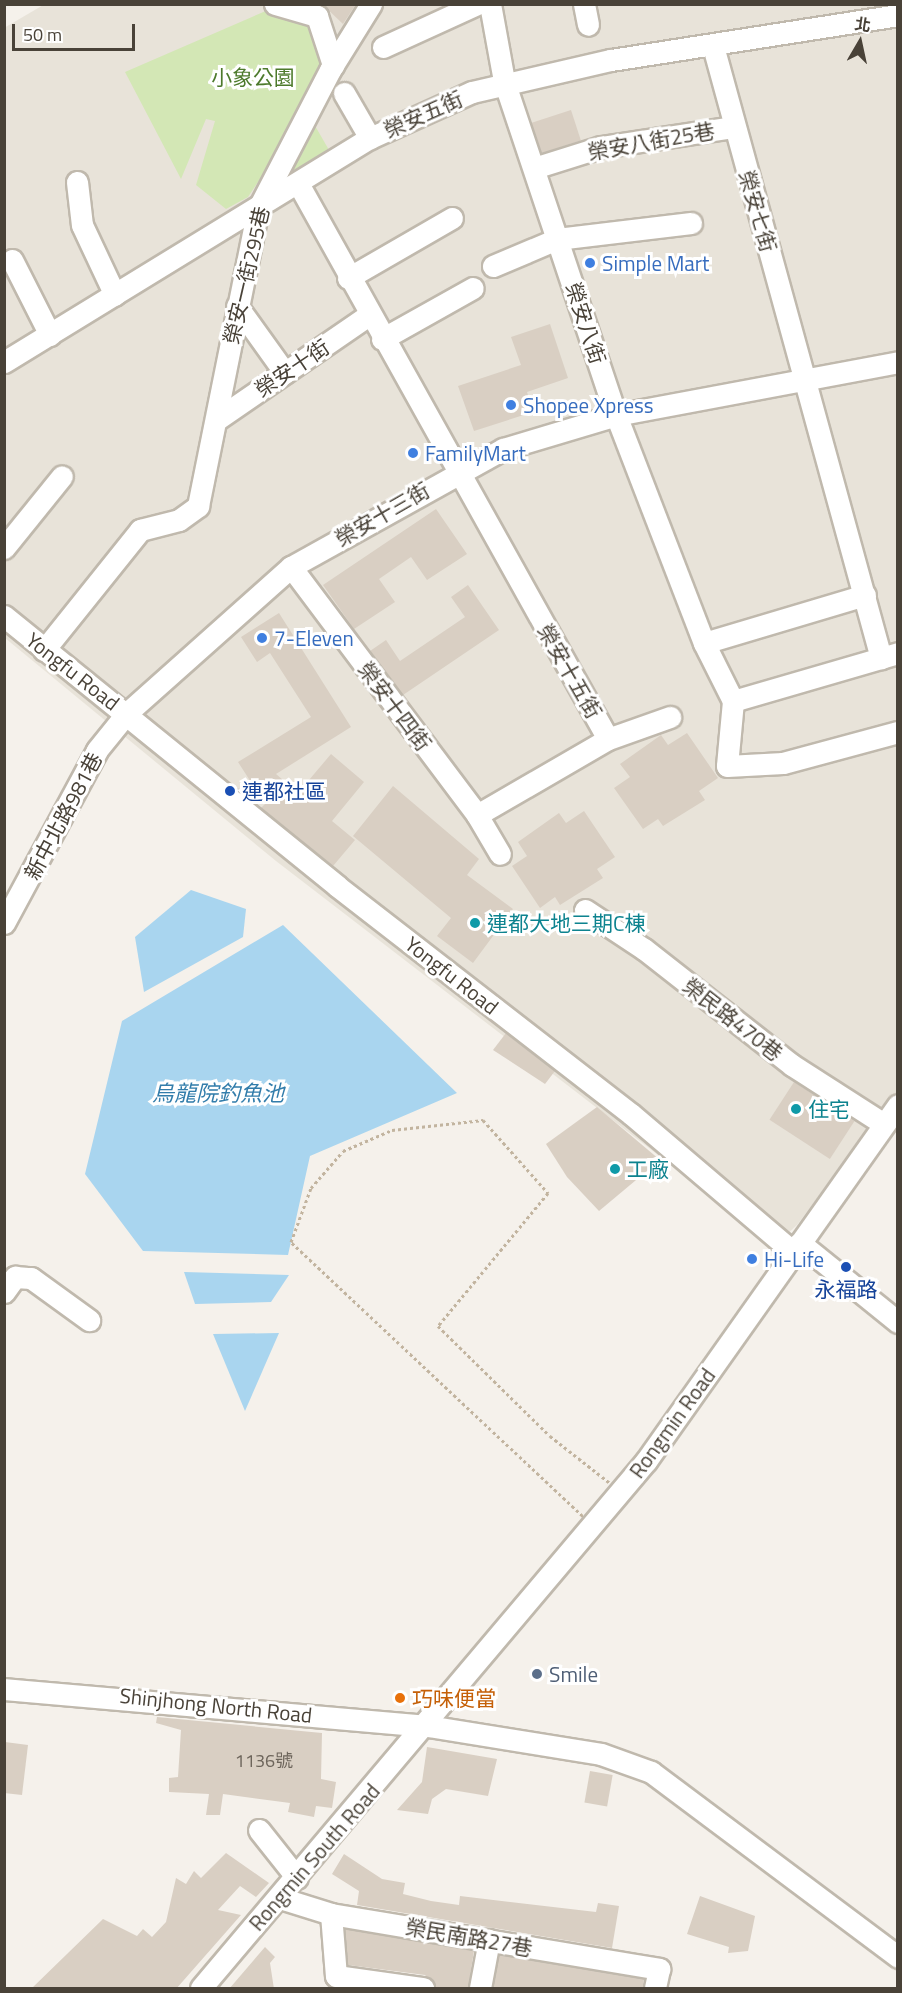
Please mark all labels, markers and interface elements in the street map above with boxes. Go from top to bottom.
text: 北 [853,11,873,37]
scale bar [15,12,138,50]
north arrow [830,12,890,72]
text: 50 m [23,21,62,48]
park label: 小象公園 [211,64,295,90]
street label: 榮安五街 [380,85,466,143]
street label: 榮安八街25巷 [586,117,716,165]
street label: 榮安七街 [734,167,782,255]
street label: 榮安一街295巷 [218,204,274,346]
place label: Simple Mart [602,250,709,276]
marker: Simple Mart [583,256,597,270]
street label: 榮安八街 [561,279,611,367]
street label: 榮安十街 [250,334,334,402]
place label: Shopee Xpress [523,392,654,418]
marker: Shopee Xpress [504,398,518,412]
place label: FamilyMart [425,440,526,466]
marker: FamilyMart [406,446,420,460]
street label: 榮安十三街 [330,477,434,551]
street label: 榮安十五街 [533,619,607,723]
place label: 7-Eleven [274,625,354,651]
street label: Yongfu Road [21,627,125,715]
marker: 7-Eleven [255,631,269,645]
street label: 榮安十四街 [353,656,437,756]
street label: 新中北路981巷 [19,748,107,884]
place label: 連都社區 [242,778,326,804]
marker: 連都社區 [223,784,237,798]
place label: 連都大地三期C棟 [487,910,645,936]
marker: 連都大地三期C棟 [468,916,482,930]
street label: Yongfu Road [400,931,504,1019]
street label: 榮民路470巷 [678,972,788,1066]
water label: 烏龍院釣魚池 [152,1081,284,1107]
place label: 住宅 [808,1096,850,1122]
marker: 住宅 [789,1102,803,1116]
place label: 工廠 [627,1156,669,1182]
marker: 工廠 [608,1162,622,1176]
place label: Hi-Life [764,1246,824,1272]
marker: Hi-Life [745,1252,759,1266]
marker: 永福路 [839,1260,853,1274]
place label: 永福路 [815,1276,877,1302]
street label: Rongmin Road [624,1363,720,1483]
place label: Smile [549,1661,598,1687]
marker: Smile [530,1667,544,1681]
street label: Shinjhong North Road [119,1682,313,1728]
place label: 巧味便當 [412,1685,496,1711]
marker: 巧味便當 [393,1691,407,1705]
house number: 1136號 [235,1750,293,1772]
street label: Rongmin South Road [243,1778,385,1936]
street label: 榮民南路27巷 [404,1913,534,1961]

